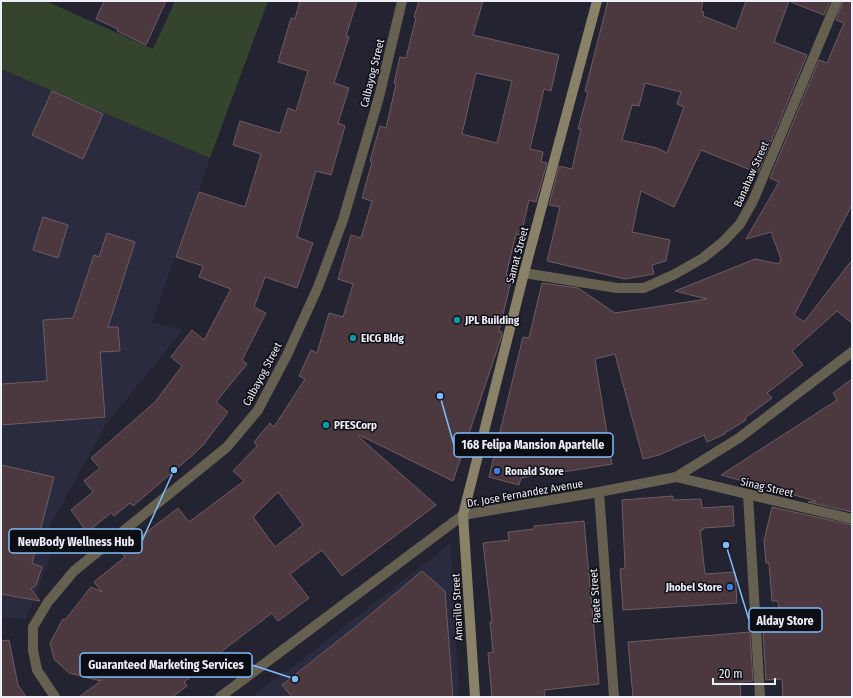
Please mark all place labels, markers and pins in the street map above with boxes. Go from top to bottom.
place label: JPL Building [464,314,520,327]
marker: JPL Building [452,315,462,325]
place label: EICG Bldg [361,332,405,345]
marker: EICG Bldg [348,333,358,343]
place label: PFESCorp [334,419,377,432]
marker: PFESCorp [321,420,331,430]
callout: 168 Felipa Mansion Apartelle [454,433,613,457]
place label: Ronald Store [505,465,564,478]
marker: Ronald Store [492,466,502,476]
callout: NewBody Wellness Hub [9,529,142,553]
place label: Jhobel Store [665,581,722,594]
marker: Jhobel Store [725,582,735,592]
callout: Alday Store [749,608,822,632]
callout: Guaranteed Marketing Services [80,653,252,677]

